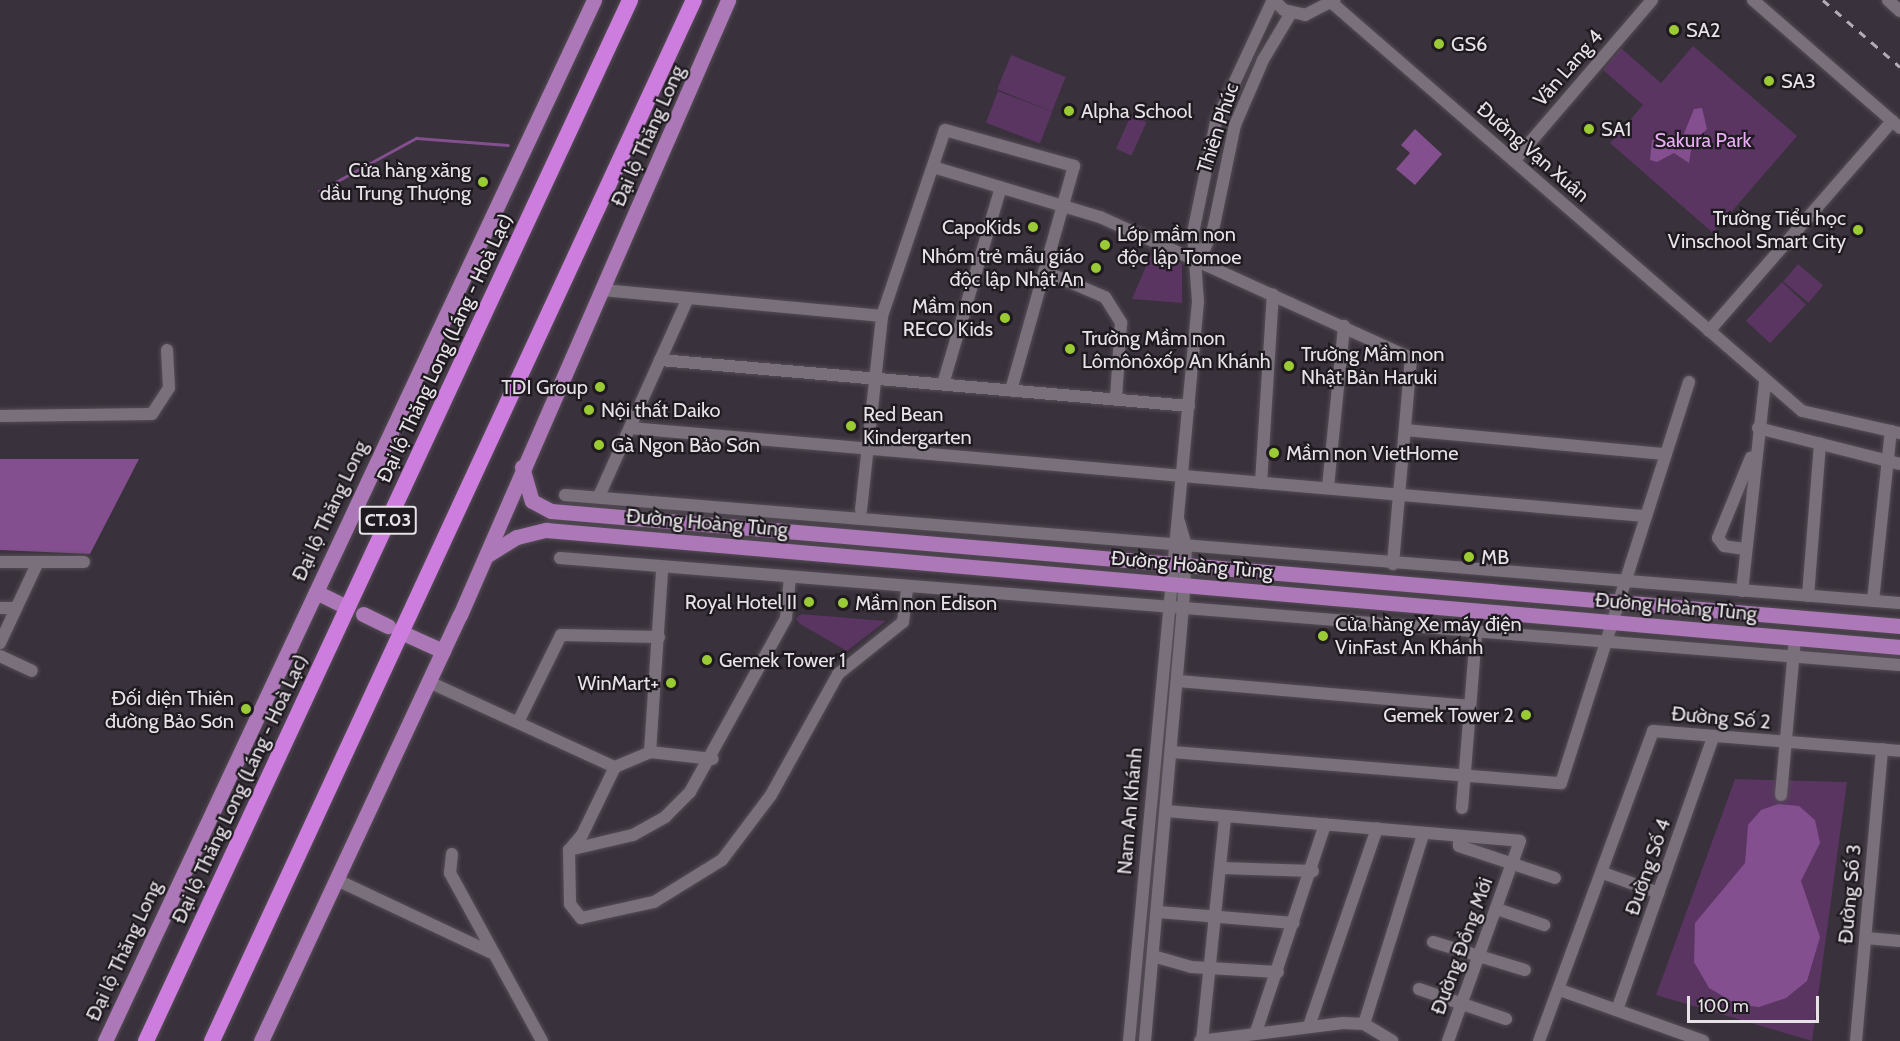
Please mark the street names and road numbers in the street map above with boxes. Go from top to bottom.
street label: Văn Lang 4 [1528,25,1608,111]
street label: Đại lộ Thăng Long [606,62,690,210]
street label: Thiên Phúc [1192,80,1244,176]
street label: Đường Vạn Xuân [1472,97,1594,207]
street label: Đại lộ Thăng Long (Láng - Hoà Lạc) [372,210,518,486]
street label: Đại lộ Thăng Long [287,437,373,585]
street label: Đường Hoàng Tùng [625,504,789,542]
road number: CT.03 [358,505,418,535]
street label: Đường Hoàng Tùng [1110,546,1274,584]
street label: Đường Hoàng Tùng [1594,588,1758,626]
street label: Đại lộ Thăng Long (Láng - Hoà Lạc) [167,651,313,927]
street label: Đường Số 2 [1670,702,1772,734]
street label: Nam An Khánh [1112,747,1148,875]
street label: Đường Số 4 [1620,816,1676,918]
street label: Đường Số 3 [1834,843,1866,945]
street label: Đường Đồng Mới [1426,874,1498,1018]
street label: Đại lộ Thăng Long [81,877,167,1025]

